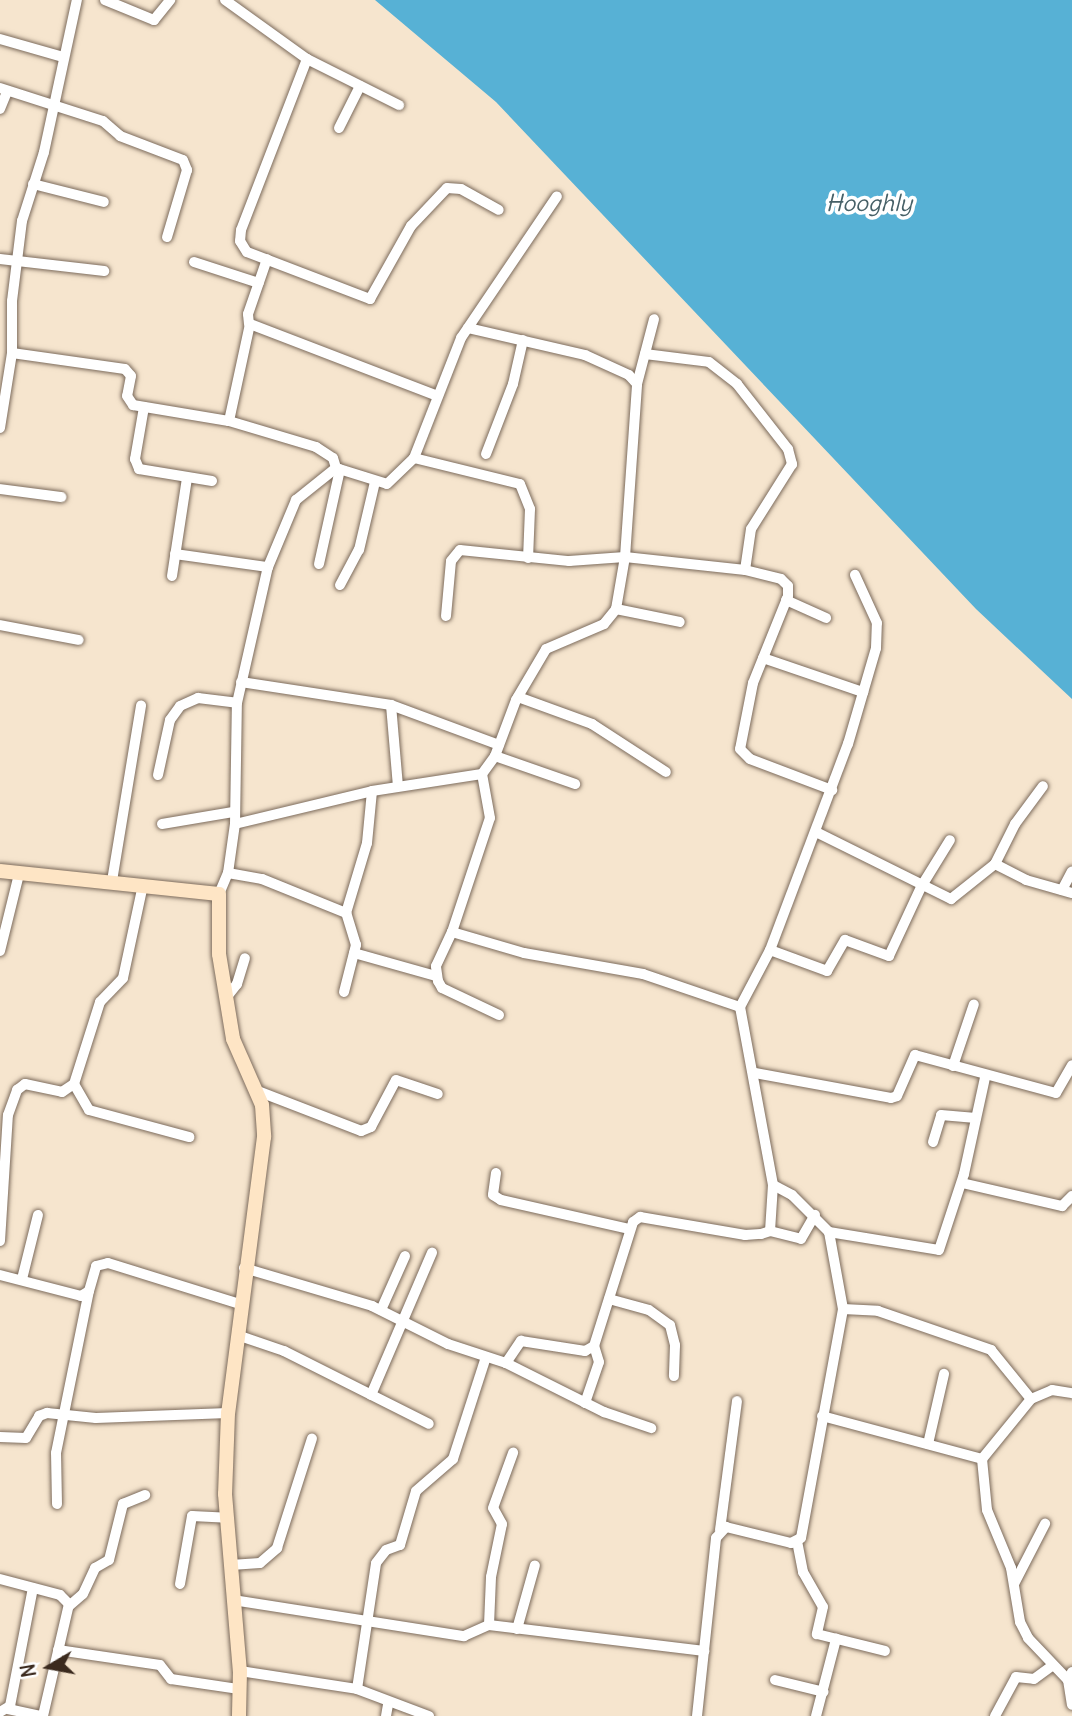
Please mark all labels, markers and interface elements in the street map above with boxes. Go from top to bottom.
water label: Hooghly [826,189,912,217]
north arrow [14,1632,84,1702]
text: N [15,1662,41,1679]

